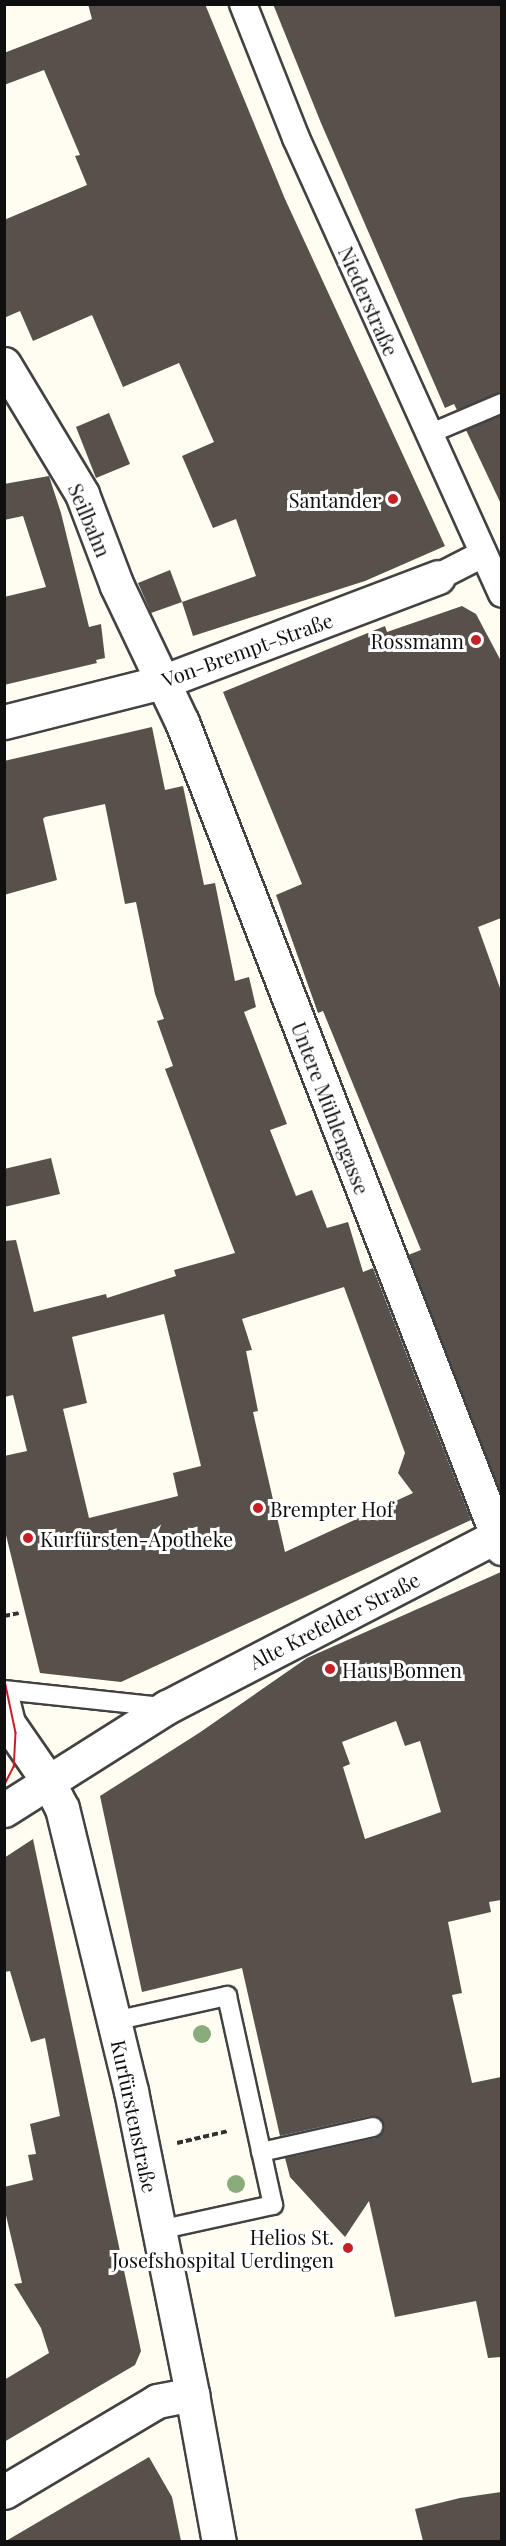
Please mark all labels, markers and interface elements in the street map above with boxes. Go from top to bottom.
street label: Niederstraße [334,243,404,359]
street label: Seilbahn [64,480,116,560]
place label: Santander [289,487,381,511]
marker: Santander [386,492,400,506]
street label: Von-Brempt-Straße [158,607,336,691]
place label: Rossmann [371,628,464,652]
marker: Rossmann [469,633,483,647]
street label: Untere Mühlengasse [287,1019,375,1197]
place label: Brempter Hof [270,1496,394,1520]
marker: Brempter Hof [251,1501,265,1515]
place label: Kurfürsten-Apotheke [40,1526,233,1550]
marker: Kurfürsten-Apotheke [21,1531,35,1545]
street label: Alte Krefelder Straße [245,1567,423,1673]
place label: Haus Bonnen [342,1657,462,1681]
marker: Haus Bonnen [323,1662,337,1676]
street label: Kurfürstenstraße [107,2037,163,2195]
place label: Helios St. Josefshospital Uerdingen [112,2224,334,2271]
marker: Helios St. Josefshospital Uerdingen [339,2239,357,2257]

